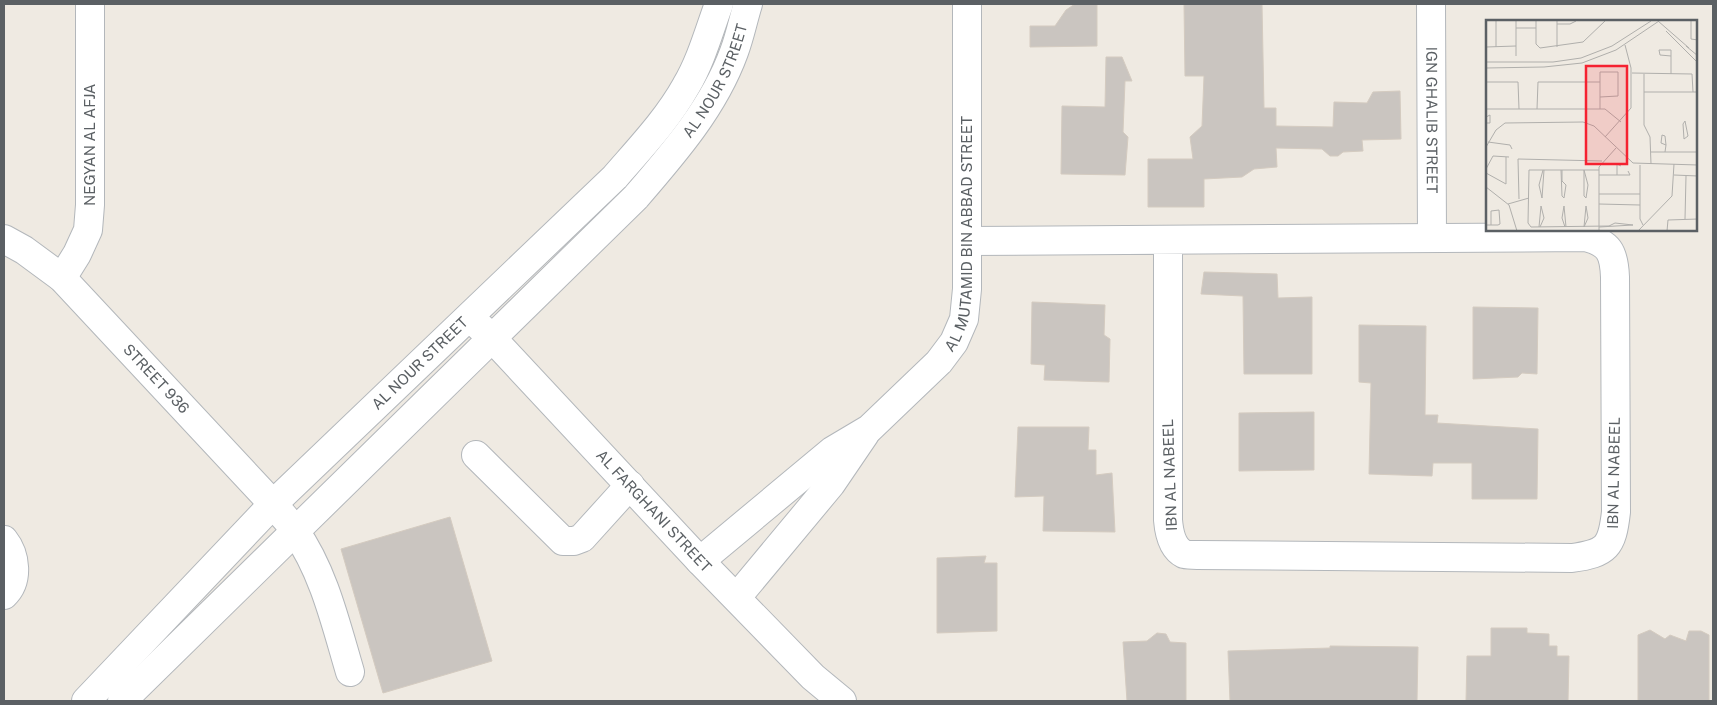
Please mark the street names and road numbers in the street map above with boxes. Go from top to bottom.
street label: AL NOUR STREET [679,22,750,141]
street label: IGN GHALIB STREET [1423,47,1441,194]
street label: NEGYAN AL AFJA [81,83,98,206]
street label: AL MUTAMID BIN ABBAD STREET [941,116,975,355]
street label: AL NOUR STREET [368,313,471,413]
street label: STREET 936 [120,340,193,417]
street label: IBN AL NABEEL [1604,417,1623,529]
street label: IBN AL NABEEL [1159,419,1180,531]
street label: AL FARGHANI STREET [593,446,715,575]

